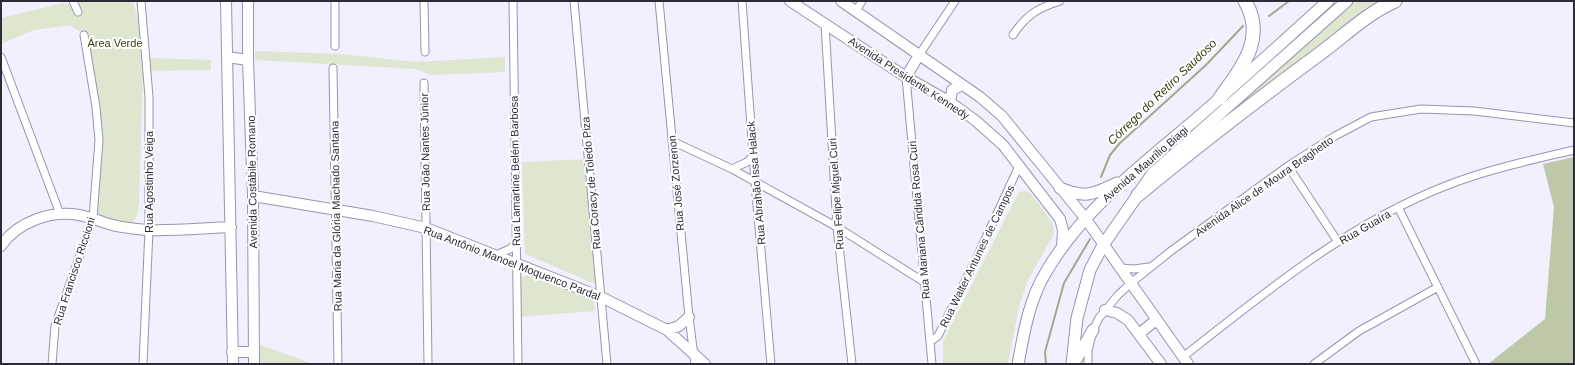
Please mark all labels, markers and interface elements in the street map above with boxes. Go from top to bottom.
street label: Avenida Presidente Kennedy [846,34,972,122]
water label: Córrego do Retiro Saudoso [1105,36,1220,148]
park label: Área Verde [87,37,143,49]
street label: Rua João Nantes Júnior [418,93,432,211]
street label: Rua Lamartine Belém Barbosa [508,95,522,246]
street label: Avenida Costábile Romano [245,115,259,249]
street label: Rua Coracy de Toledo Piza [579,115,603,250]
street label: Rua Maria da Glória Machado Santana [328,120,344,311]
street label: Rua Abrahão Issa Halack [745,120,767,245]
street label: Avenida Maurílio Biagi [1100,124,1190,204]
street label: Rua Agostinho Veiga [143,130,155,233]
street label: Avenida Alice de Moura Braghetto [1193,133,1335,239]
street label: Rua José Zorzenon [666,135,686,231]
street label: Rua Felipe Miguel Curi [826,138,846,250]
street label: Rua Mariana Cândida Rosa Curi [906,140,932,300]
street label: Rua Walter Antunes de Campos [937,182,1017,329]
street label: Rua Guaíra [1337,207,1393,246]
street label: Rua Francisco Riccioni [51,216,97,326]
street label: Rua Antônio Manoel Moquenco Pardal [422,224,602,302]

